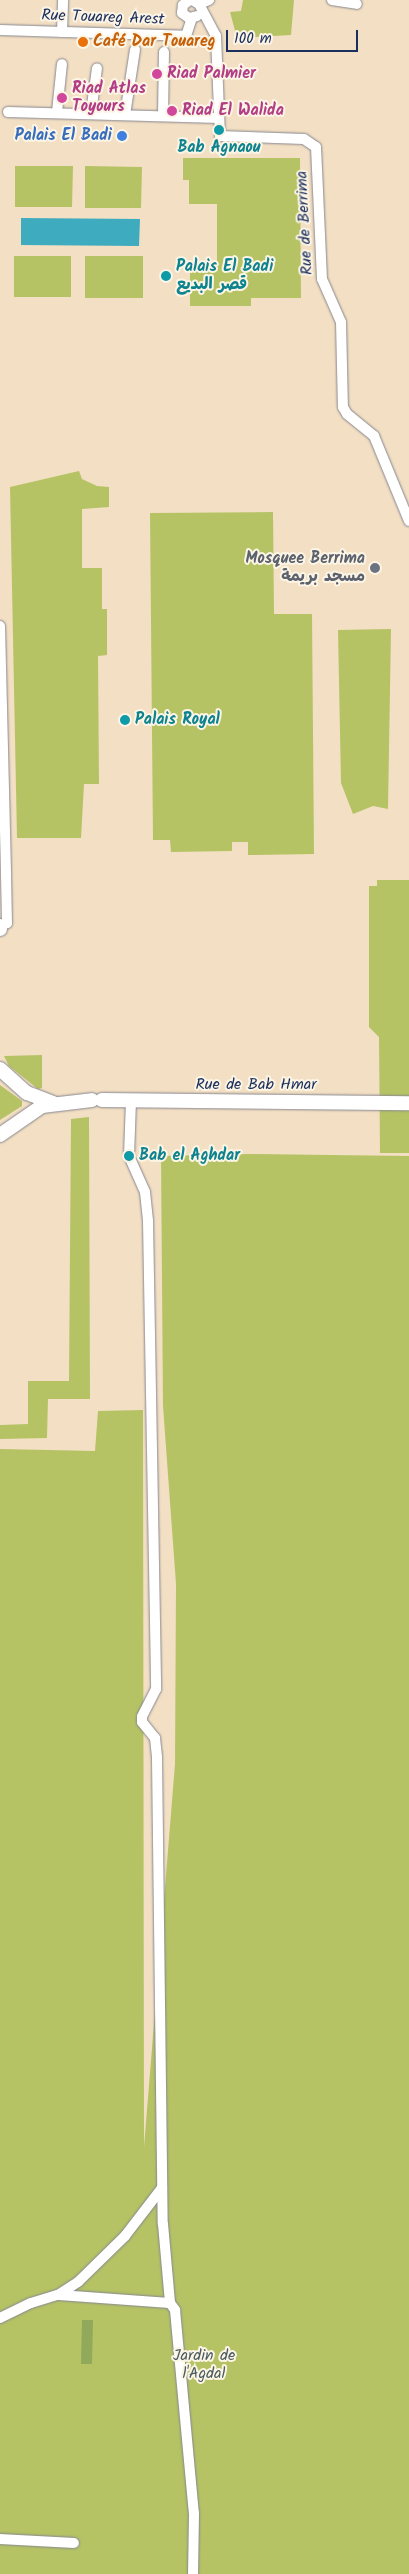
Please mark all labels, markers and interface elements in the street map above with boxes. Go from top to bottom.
street label: Rue Touareg Arest [41,6,165,30]
scale bar [229,20,362,52]
text: 100 m [234,27,272,51]
place label: Café Dar Touareg [93,32,215,52]
marker: Café Dar Touareg [77,36,89,48]
place label: Riad Palmier [167,64,256,84]
marker: Riad Palmier [151,68,163,80]
place label: Riad Atlas Toyours [72,79,146,117]
marker: Riad Atlas Toyours [56,92,68,104]
place label: Riad El Walida [182,101,284,121]
marker: Riad El Walida [166,105,178,117]
marker: Bab Agnaou [213,124,225,136]
place label: Palais El Badi [15,126,112,146]
marker: Palais El Badi [116,130,128,142]
place label: Bab Agnaou [177,138,261,158]
street label: Rue de Berrima [293,170,317,276]
place label: Palais El Badi قصر البديع [176,257,273,295]
marker: Palais El Badi قصر البديع [160,270,172,282]
place label: Mosquee Berrima مسجد بريمة [245,549,365,587]
marker: Mosquee Berrima مسجد بريمة [369,562,381,574]
place label: Palais Royal [135,710,220,730]
marker: Palais Royal [119,714,131,726]
street label: Rue de Bab Hmar [195,1075,317,1095]
place label: Bab el Aghdar [139,1146,240,1166]
marker: Bab el Aghdar [123,1150,135,1162]
park label: Jardin de l'Agdal [173,2346,235,2384]

